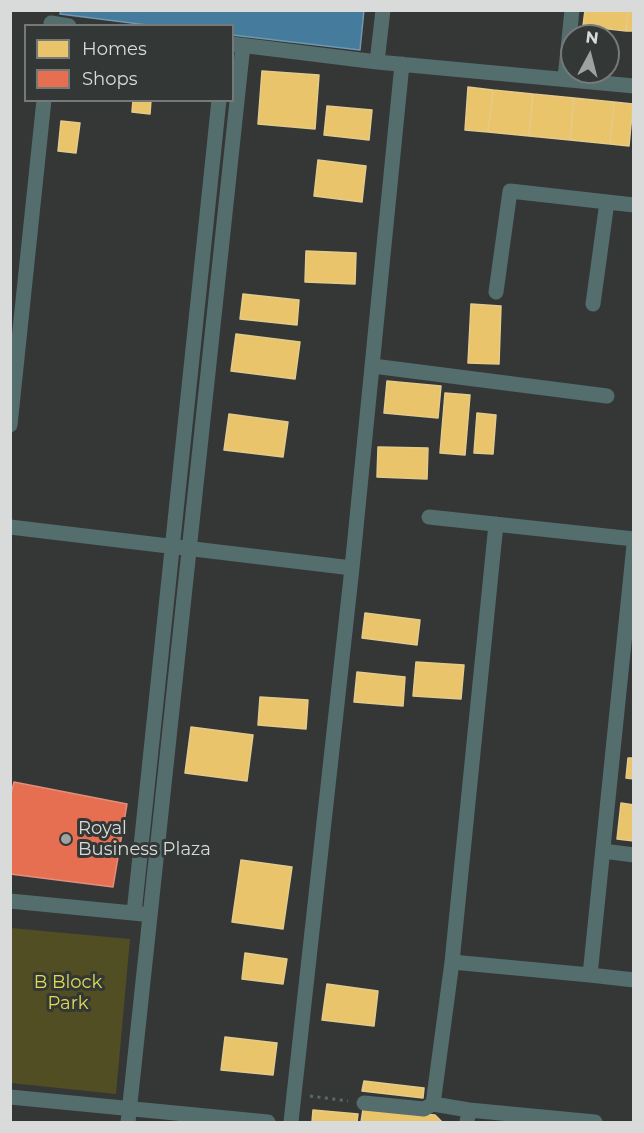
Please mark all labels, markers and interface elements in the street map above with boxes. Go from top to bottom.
legend [24,24,234,102]
north arrow [560,24,620,84]
text: N [584,27,600,48]
text: Homes [82,38,147,60]
text: Shops [82,68,138,90]
place label: Royal Business Plaza [78,818,211,860]
marker: Royal Business Plaza [59,832,73,846]
park label: B Block Park [34,972,102,1014]

